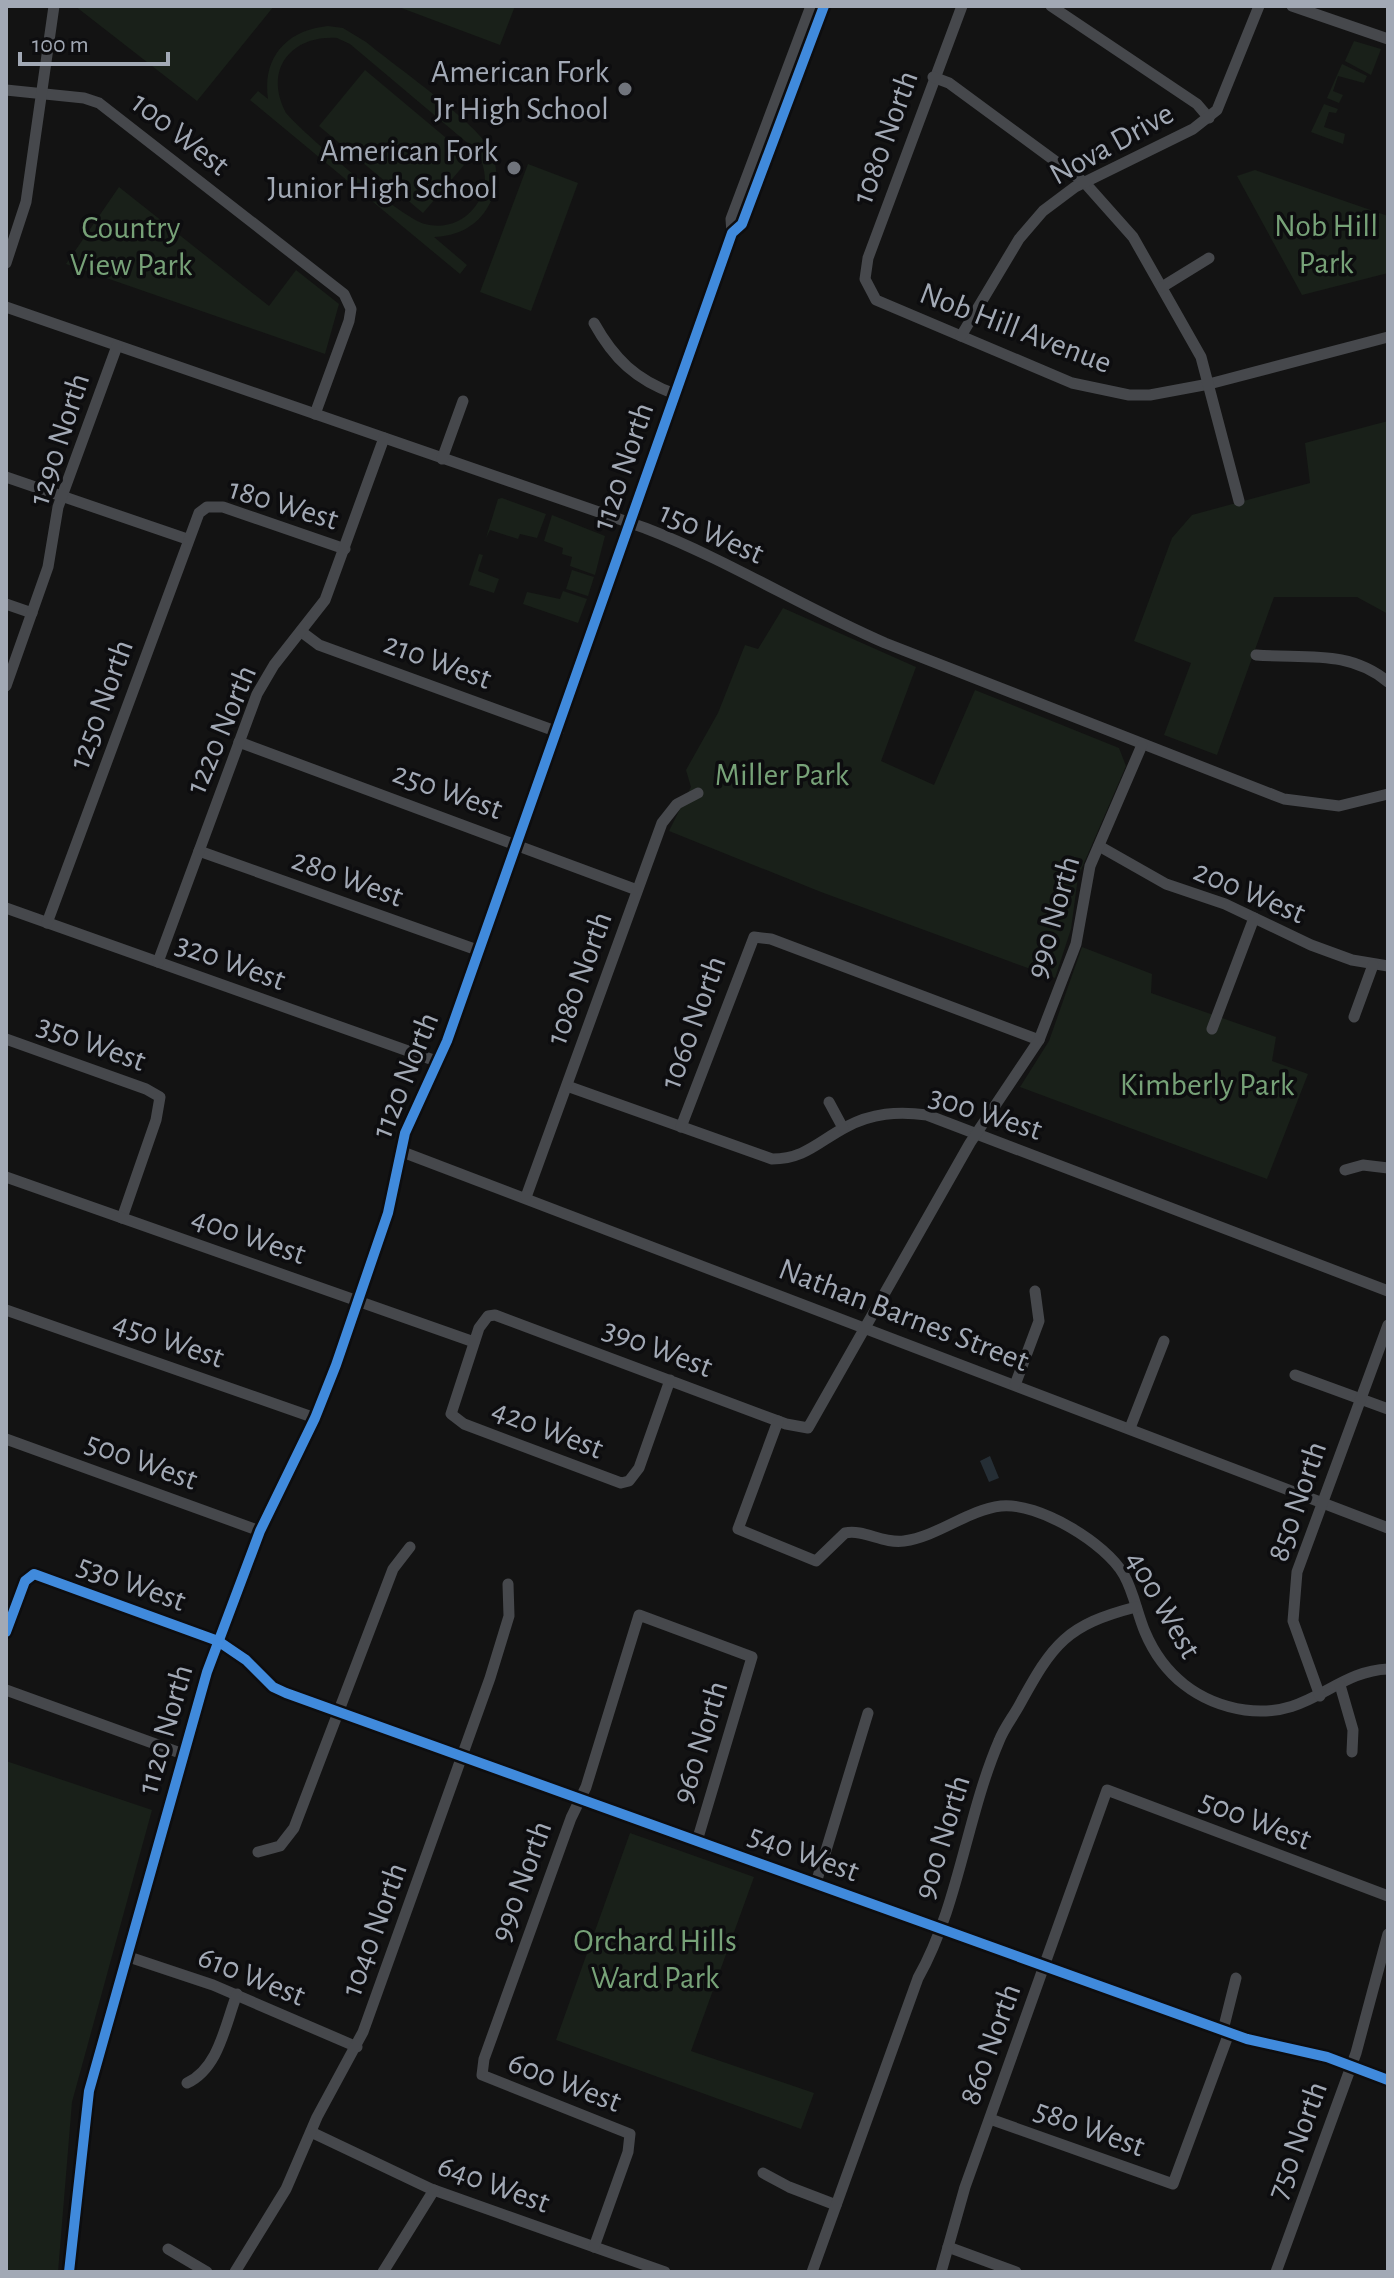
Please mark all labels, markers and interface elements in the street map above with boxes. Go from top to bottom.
scale bar [20,16,168,66]
text: 100 m [32,33,89,57]
place label: American Fork Jr High School [431,56,609,125]
street label: 1080 North [846,67,924,208]
marker: American Fork Jr High School [616,80,634,98]
street label: 100 West [126,86,235,182]
street label: Nova Drive [1044,97,1179,191]
place label: American Fork Junior High School [267,135,498,204]
marker: American Fork Junior High School [505,159,523,177]
park label: Nob Hill Park [1274,210,1378,279]
park label: Country View Park [70,212,193,281]
street label: Nob Hill Avenue [915,277,1116,379]
street label: 1290 North [23,369,95,509]
street label: 1120 North [586,398,660,534]
street label: 180 West [225,472,342,536]
street label: 150 West [655,496,769,570]
street label: 210 West [380,627,496,695]
street label: 1250 North [63,635,139,773]
street label: 1220 North [180,660,262,798]
street label: 250 West [389,756,507,825]
park label: Miller Park [715,759,850,791]
street label: 280 West [288,843,408,913]
street label: 990 North [1020,852,1086,982]
street label: 200 West [1189,854,1310,930]
street label: 1080 North [540,908,618,1049]
street label: 320 West [172,927,290,996]
street label: 1060 North [654,952,732,1093]
street label: 1120 North [365,1008,445,1143]
street label: 350 West [33,1009,150,1077]
park label: Kimberly Park [1120,1069,1295,1101]
street label: 300 West [925,1080,1046,1146]
street label: 400 West [187,1202,310,1270]
street label: Nathan Barnes Street [774,1253,1033,1377]
street label: 450 West [109,1306,228,1374]
street label: 390 West [599,1313,717,1383]
street label: 420 West [488,1393,608,1465]
street label: 500 West [81,1426,202,1496]
street label: 850 North [1262,1437,1332,1565]
street label: 400 West [1120,1545,1207,1664]
street label: 530 West [73,1549,190,1617]
street label: 1120 North [131,1661,199,1797]
street label: 960 North [666,1677,734,1807]
street label: 900 North [908,1771,976,1903]
street label: 500 West [1196,1784,1316,1856]
street label: 990 North [484,1817,558,1946]
street label: 540 West [744,1818,863,1888]
street label: 1040 North [335,1858,413,2000]
park label: Orchard Hills Ward Park [573,1925,737,1994]
street label: 610 West [194,1940,310,2012]
street label: 860 North [953,1980,1027,2109]
street label: 600 West [504,2046,626,2118]
street label: 750 North [1261,2077,1333,2203]
street label: 580 West [1030,2093,1149,2163]
street label: 640 West [433,2149,554,2219]

